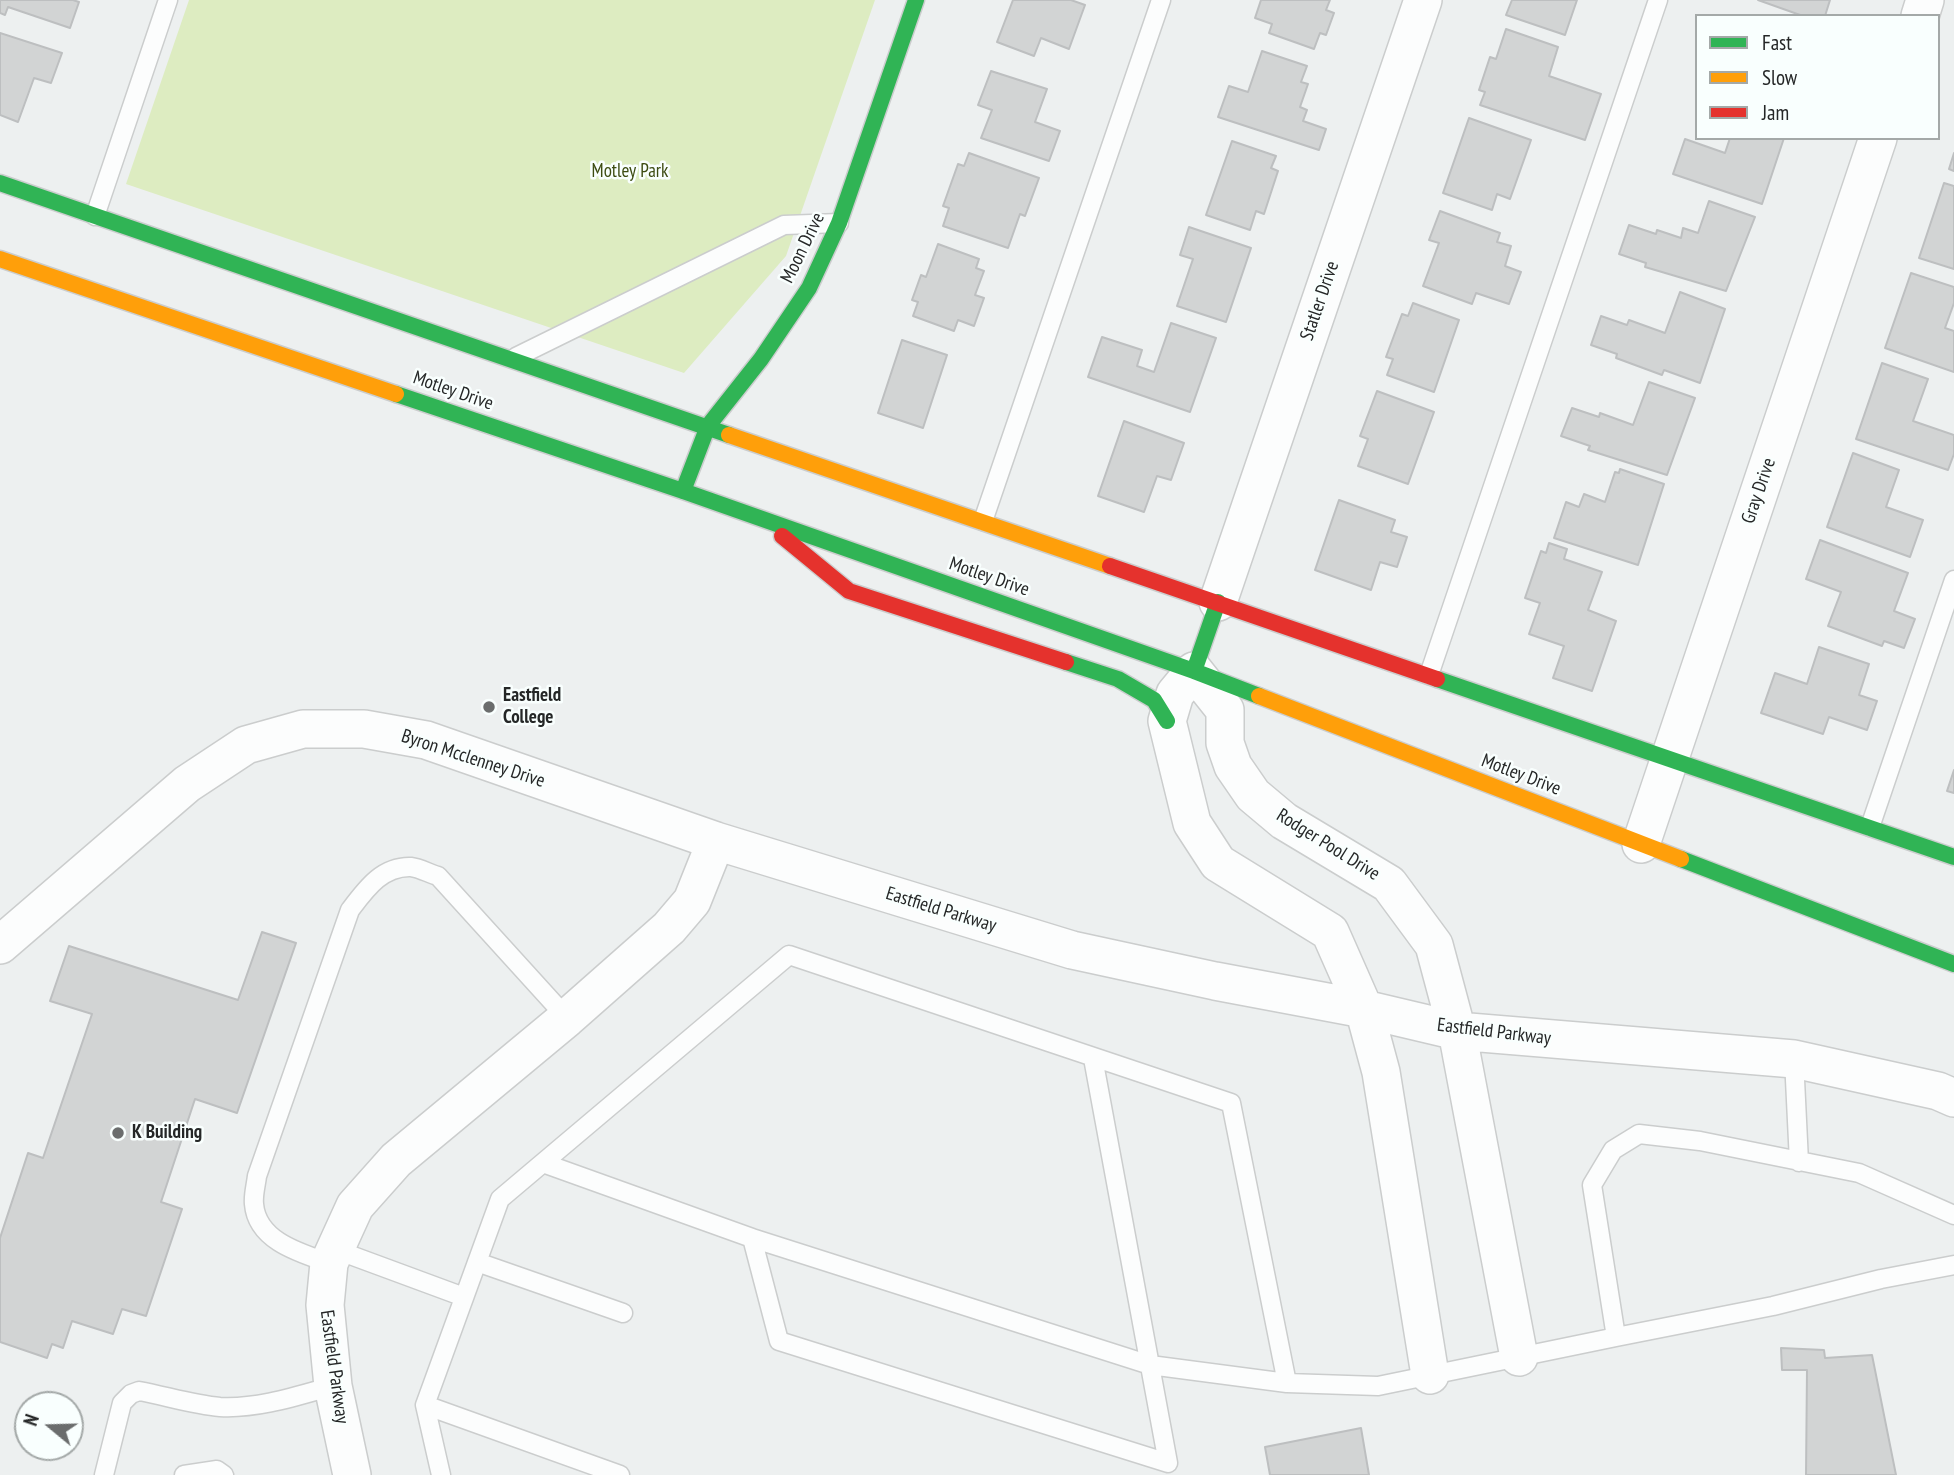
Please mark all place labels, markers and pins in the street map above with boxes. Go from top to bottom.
place label: Eastfield College [503,685,561,729]
marker: Eastfield College [481,699,497,715]
place label: K Building [132,1122,202,1144]
marker: K Building [110,1125,126,1141]

